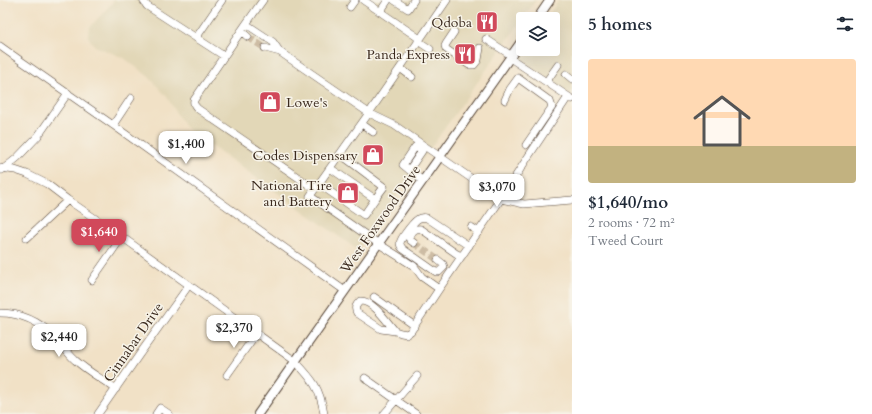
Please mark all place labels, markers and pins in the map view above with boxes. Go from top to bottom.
restaurant icon: Qdoba [474,9,500,35]
place label: Qdoba [431,13,472,32]
restaurant icon: Panda Express [452,41,478,67]
place label: Panda Express [367,45,450,64]
shop icon: Lowe's [257,89,283,115]
place label: Lowe's [286,93,328,112]
pin: $1,400 [153,131,219,165]
shop icon: Codes Dispensary [360,142,386,168]
place label: Codes Dispensary [252,146,359,165]
pin: $3,070 [464,174,530,208]
place label: National Tire and Battery [251,176,333,211]
shop icon: National Tire and Battery [335,180,361,206]
pin: $1,640 [66,219,132,253]
pin: $2,370 [201,315,267,349]
pin: $2,440 [26,324,92,358]

